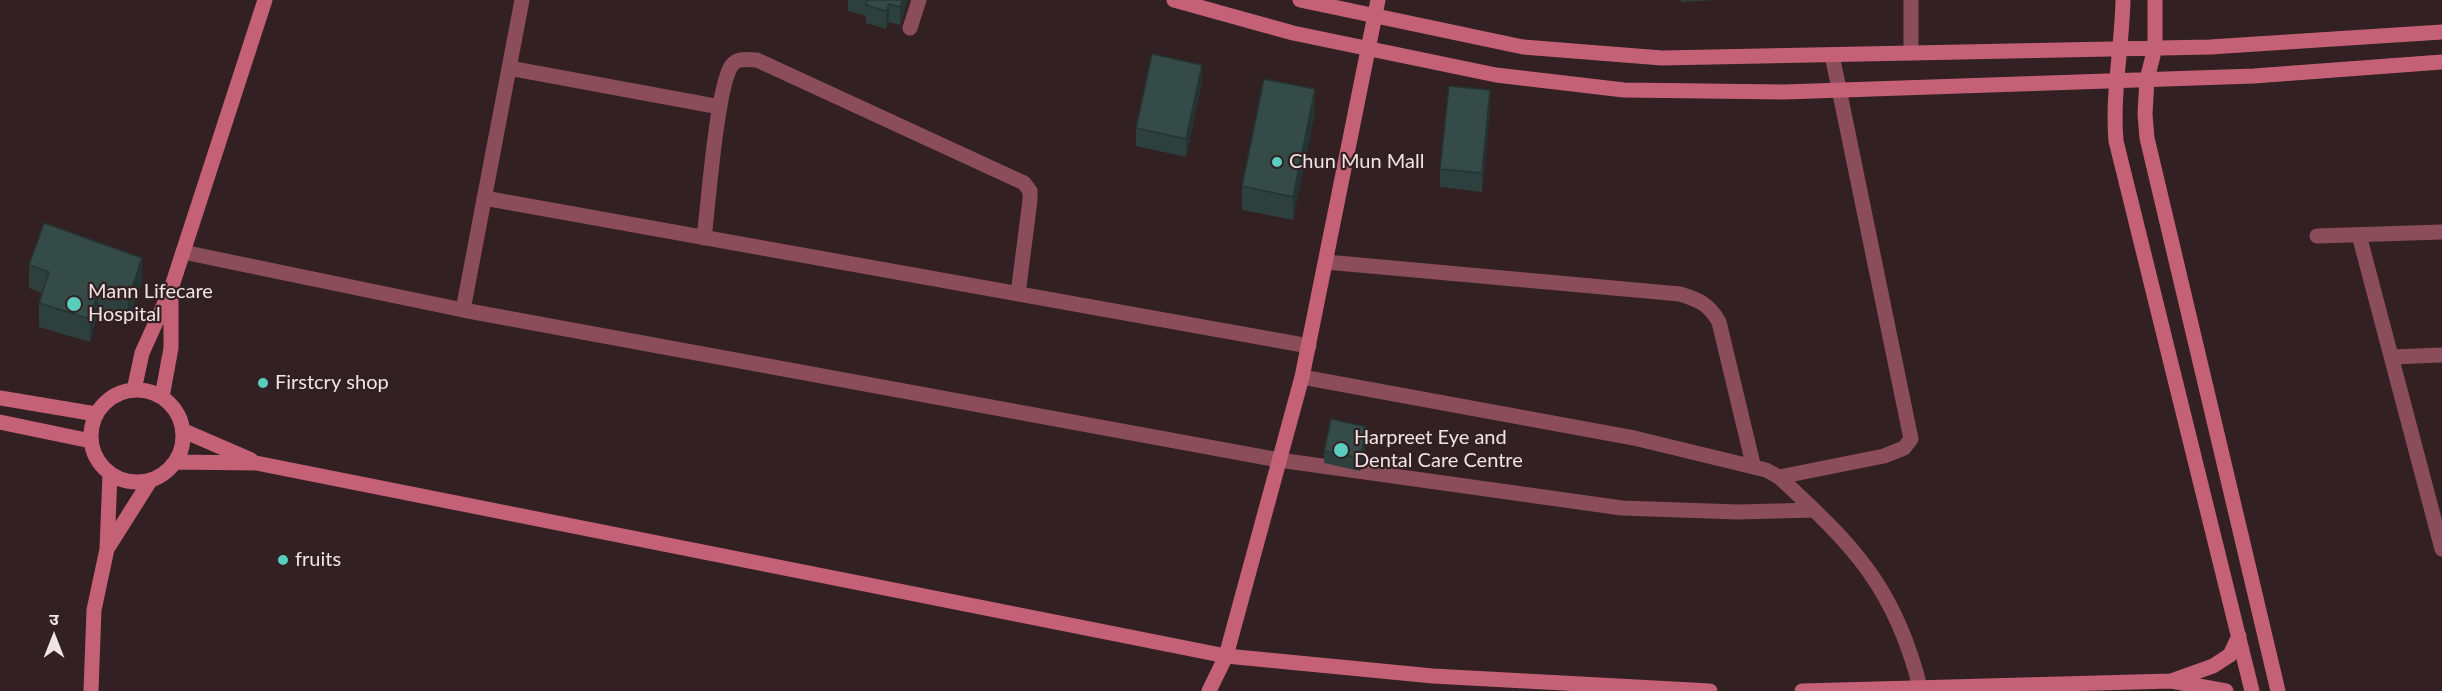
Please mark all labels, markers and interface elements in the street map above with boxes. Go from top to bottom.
place label: Chun Mun Mall [1289,150,1424,174]
marker: Chun Mun Mall [1270,155,1284,169]
place label: Mann Lifecare Hospital [88,280,213,327]
marker: Mann Lifecare Hospital [65,295,83,313]
place label: Firstcry shop [275,371,389,395]
marker: Firstcry shop [256,376,270,390]
place label: Harpreet Eye and Dental Care Centre [1354,426,1523,473]
marker: Harpreet Eye and Dental Care Centre [1332,441,1350,459]
place label: fruits [295,548,341,572]
marker: fruits [276,553,290,567]
north arrow [24,607,84,667]
text: उ [49,609,59,628]

